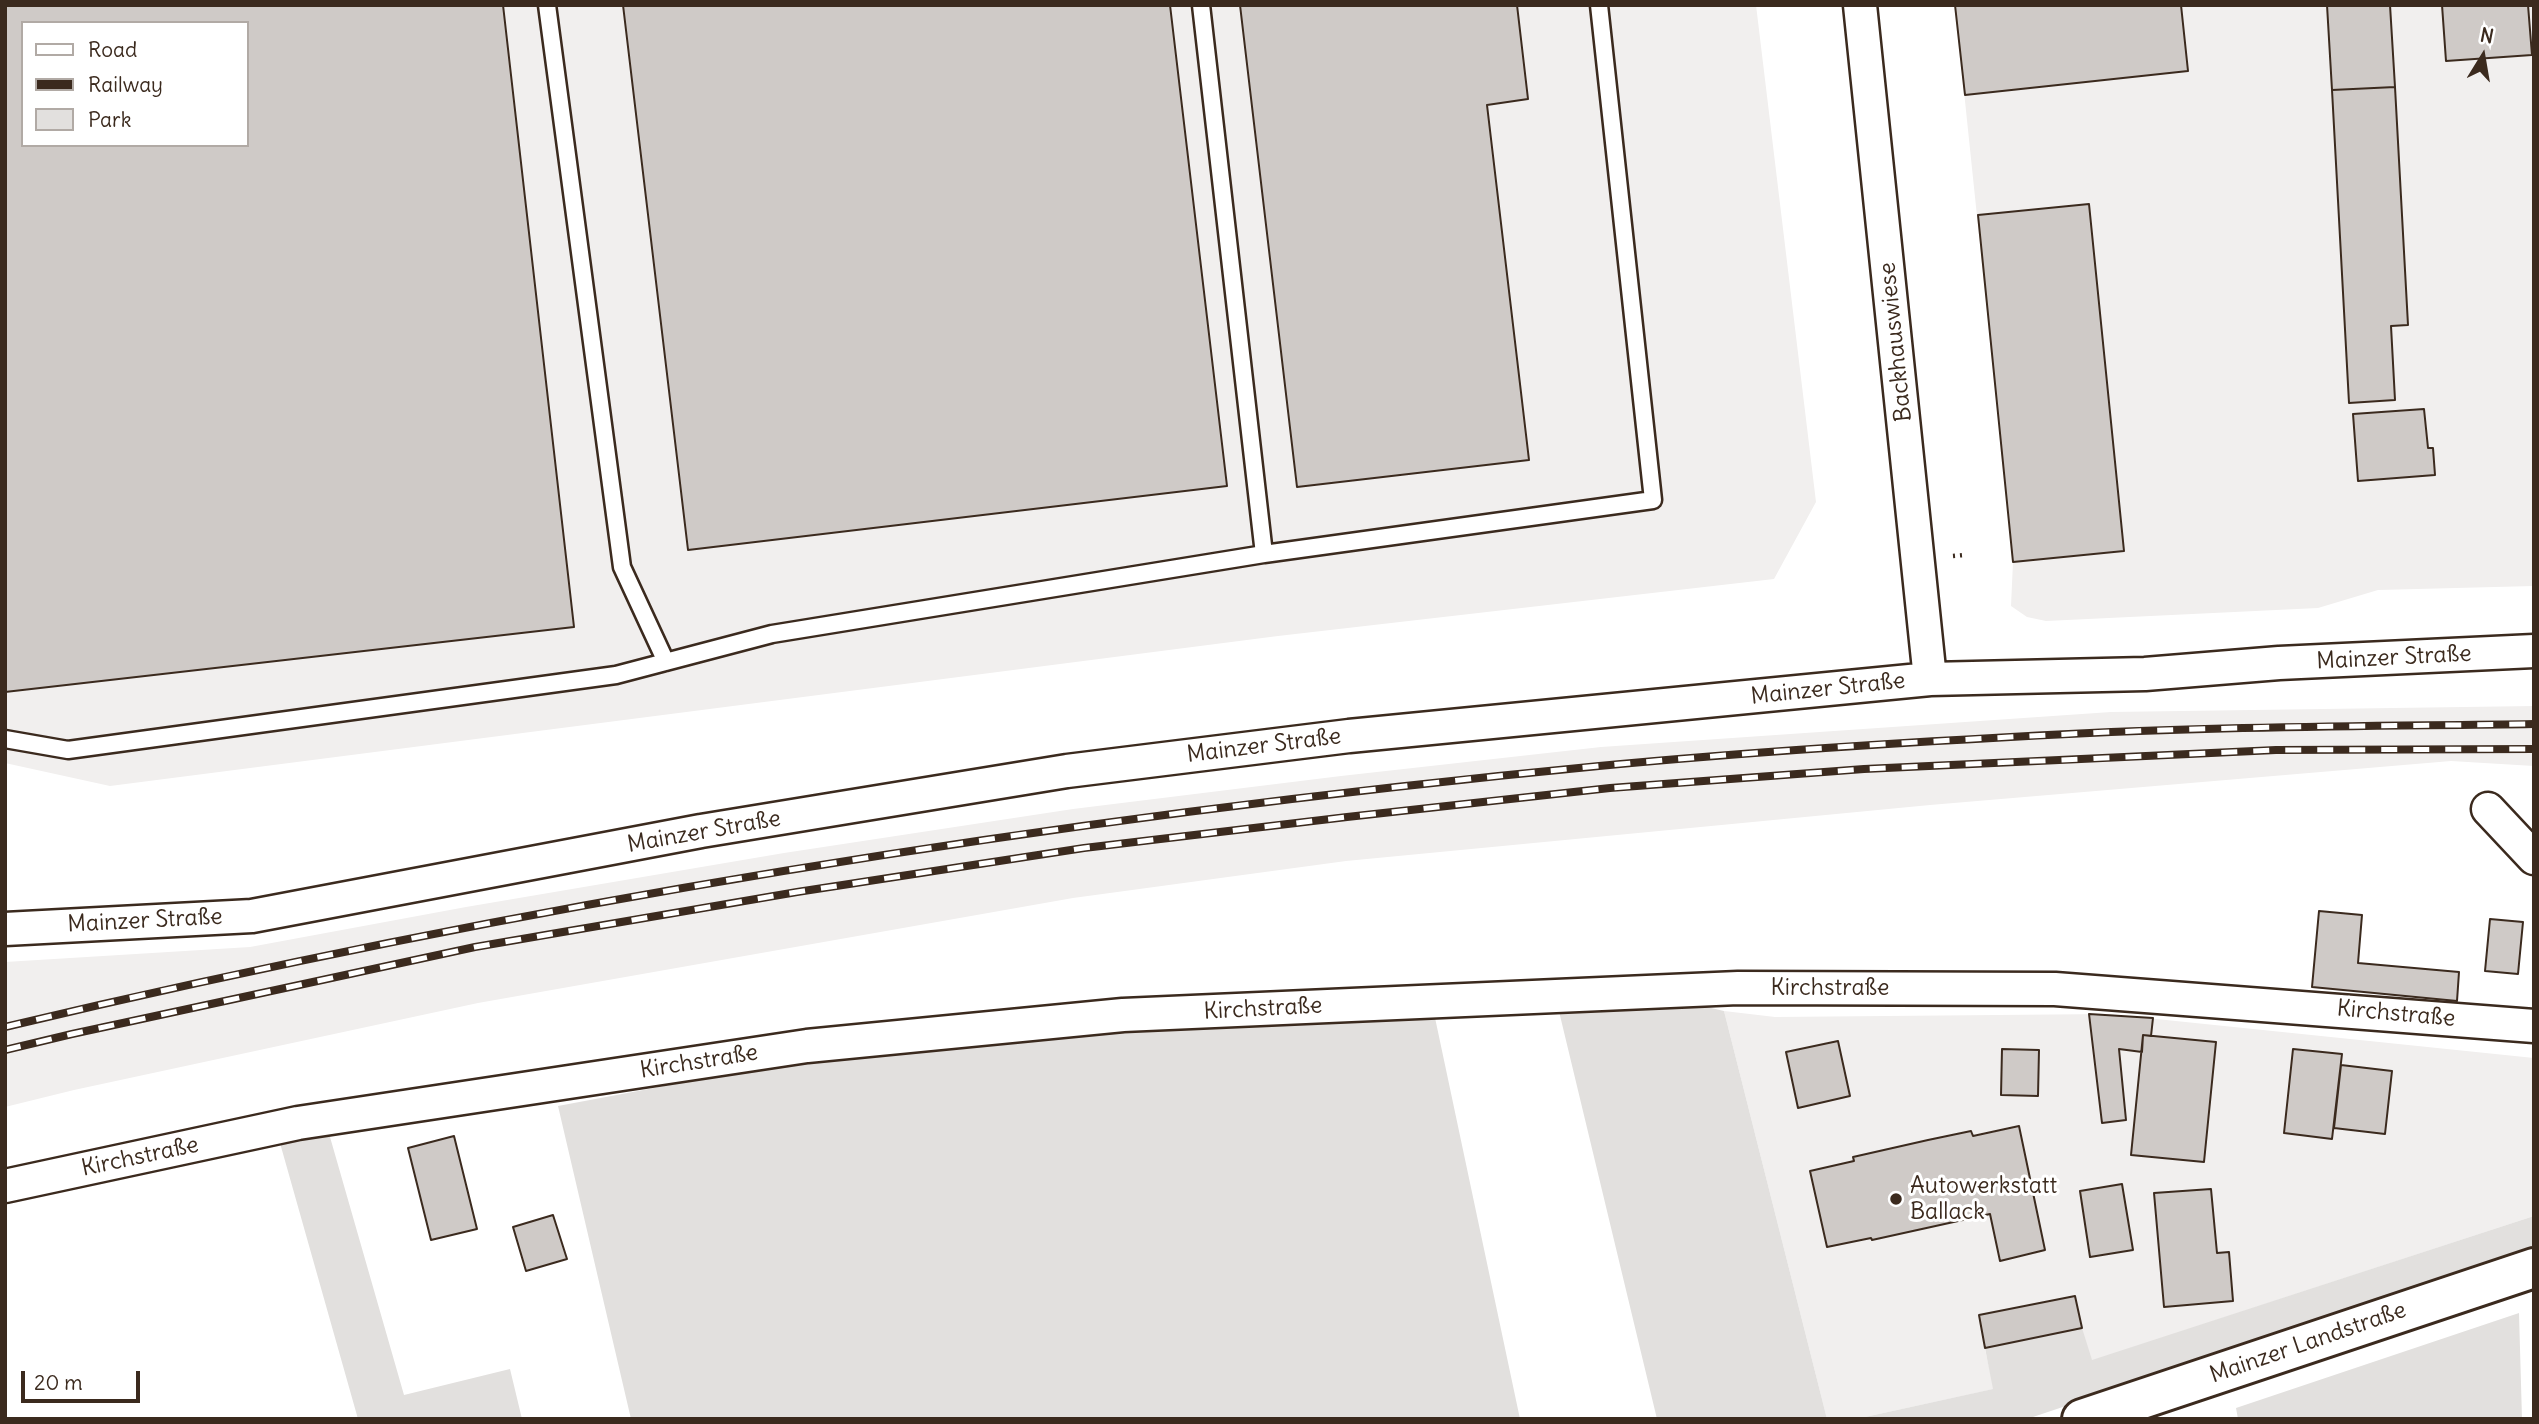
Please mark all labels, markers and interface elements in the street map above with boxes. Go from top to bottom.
legend [21,21,248,147]
north arrow [2448,21,2518,91]
text: N [2478,22,2496,48]
text: Road [88,36,137,63]
text: Railway [88,71,163,98]
text: Park [88,106,131,133]
street label: Backhauswiese [1874,261,1918,423]
street label: Mainzer Straße [2316,640,2472,676]
street label: Mainzer Straße [1749,667,1907,711]
street label: Mainzer Straße [1185,723,1343,769]
street label: Mainzer Straße [625,805,783,859]
street label: Mainzer Straße [67,903,223,939]
street label: Kirchstraße [1771,974,1889,1002]
street label: Kirchstraße [1203,992,1323,1026]
street label: Kirchstraße [2336,995,2456,1033]
street label: Kirchstraße [638,1039,760,1085]
street label: Kirchstraße [79,1131,201,1183]
place label: Autowerkstatt Ballack [1910,1172,2057,1226]
marker: Autowerkstatt Ballack [1888,1191,1904,1207]
street label: Mainzer Landstraße [2206,1296,2410,1390]
scale bar [24,1358,144,1402]
text: 20 m [34,1369,83,1396]

